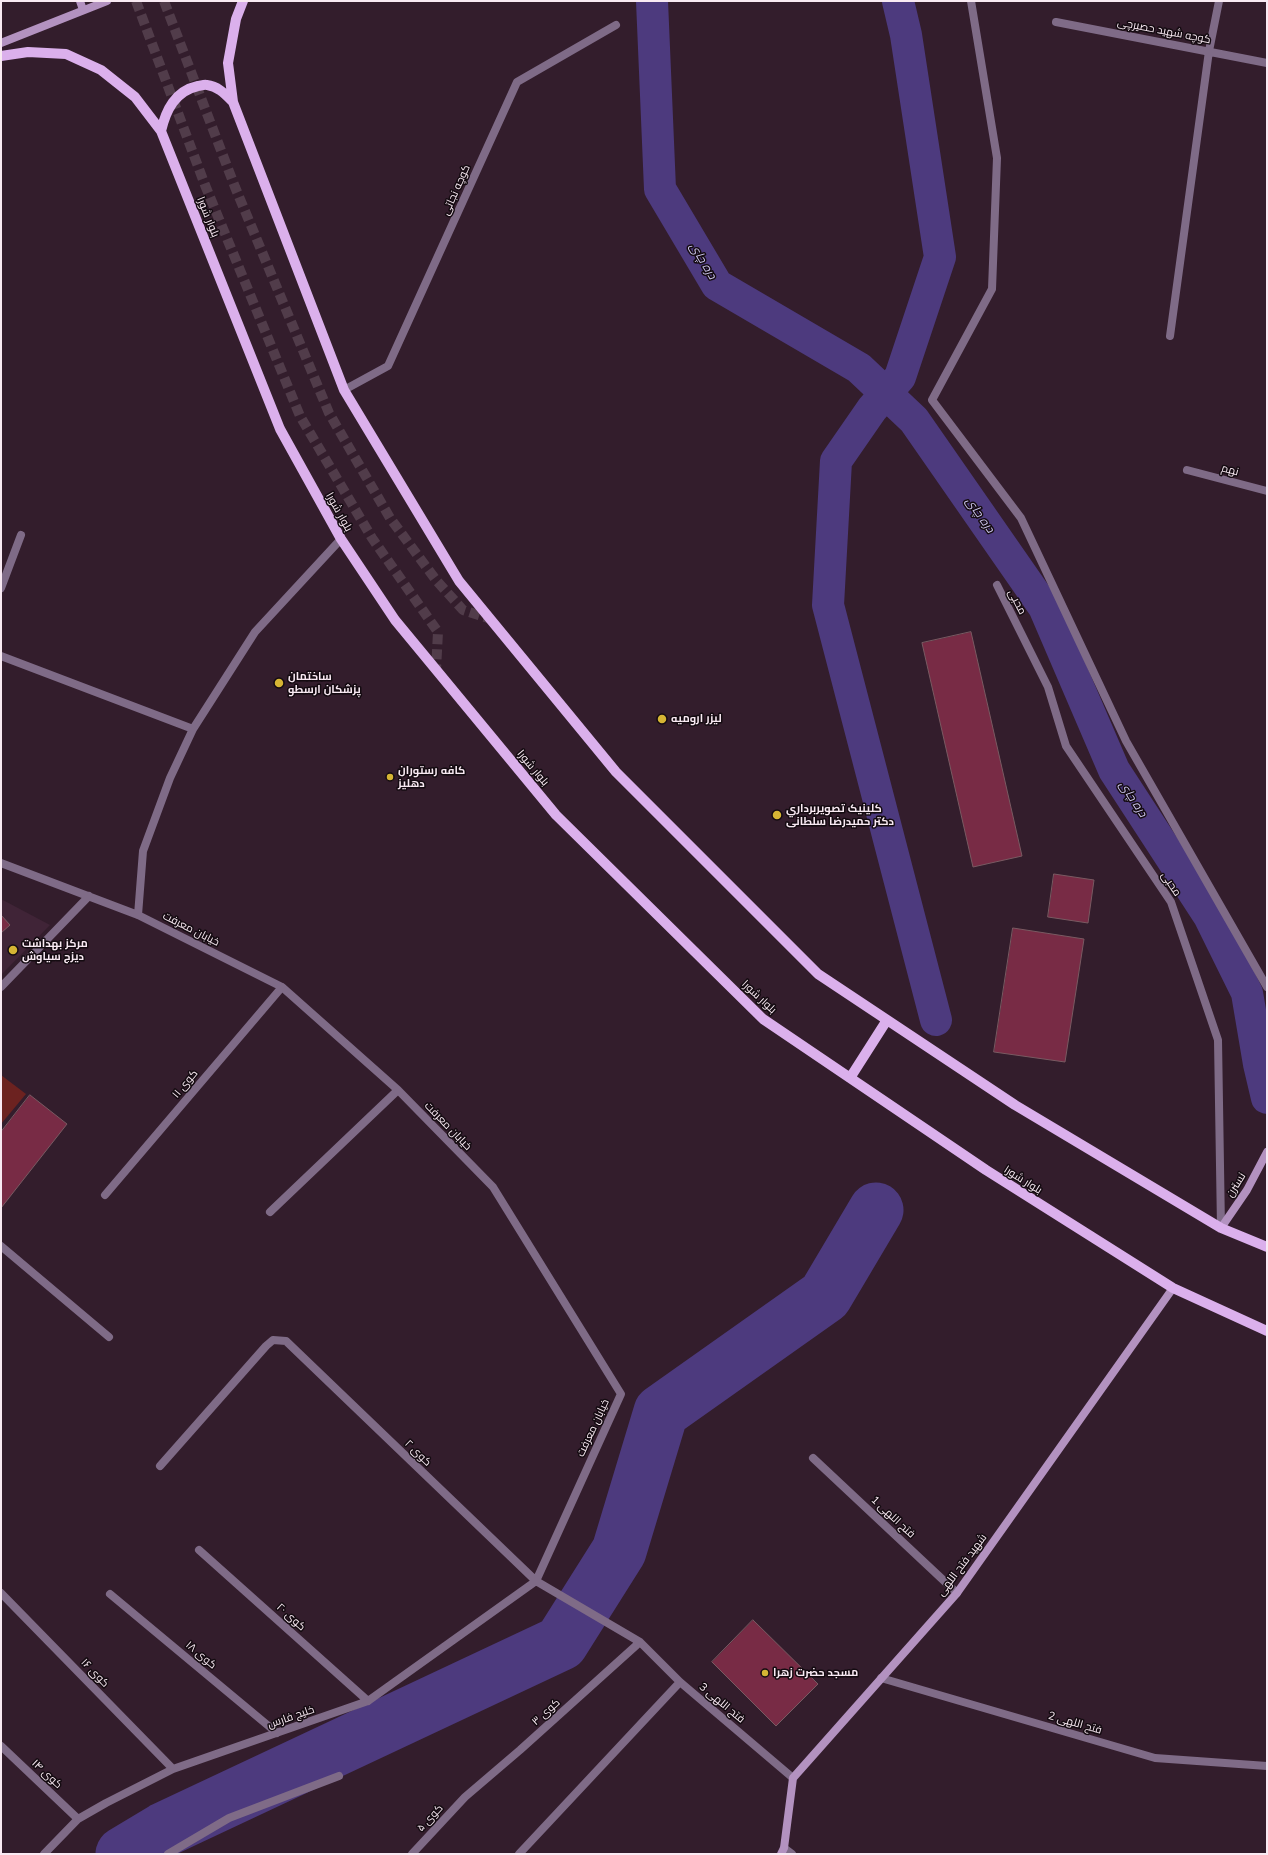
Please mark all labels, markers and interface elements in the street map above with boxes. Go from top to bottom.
street label: کوچه شهید حصیرچی [1116,15,1212,47]
street label: کوچه نجاتی [439,163,473,217]
street label: بلوار شورا [194,195,222,239]
water label: دره چای [687,240,719,282]
street label: نهم [1220,461,1240,479]
street label: بلوار شورا [323,490,355,534]
water label: دره چای [963,494,997,536]
street label: محبی [1005,587,1029,617]
place label: ساختمان پزشکان ارسطو [288,670,361,696]
marker: ساختمان پزشکان ارسطو [273,677,285,689]
place label: لیزر ارومیه [671,712,722,726]
marker: لیزر ارومیه [656,713,668,725]
street label: بلوار شورا [514,747,552,789]
place label: کافه رستوران دهلیز [398,764,465,790]
marker: کافه رستوران دهلیز [385,772,395,782]
water label: دره چای [1116,778,1150,820]
place label: کلینیک تصويربرداري دکتر حمیدرضا سلطانی [786,802,894,828]
marker: کلینیک تصويربرداري دکتر حمیدرضا سلطانی [771,809,783,821]
street label: محبی [1158,869,1184,899]
street label: خیابان معرفت [160,909,222,949]
place label: مرکز بهداشت دیزج سیاوش [22,937,88,963]
marker: مرکز بهداشت دیزج سیاوش [7,944,19,956]
street label: بلوار شورا [739,978,779,1016]
street label: کوی ۱۱ [169,1067,201,1101]
street label: خیابان معرفت [422,1099,474,1153]
street label: بلوار شورا [1001,1163,1045,1197]
street label: نسترن [1223,1170,1249,1200]
street label: خیابان معرفت [574,1397,612,1459]
street label: کوی ۲ [402,1437,434,1469]
street label: فتح اللهی 1 [868,1493,918,1541]
street label: شهید فتح اللهی [934,1531,990,1599]
street label: کوی ۲۰ [274,1601,308,1633]
street label: کوی ۱۸ [183,1638,219,1672]
street label: کوی ۱۶ [78,1656,112,1690]
place label: مسجد حضرت زهرا [773,1666,858,1680]
marker: مسجد حضرت زهرا [760,1668,770,1678]
street label: فتح اللهی 3 [696,1680,748,1726]
street label: کوی ۳ [529,1696,563,1728]
street label: خلیج فارس [266,1703,316,1731]
street label: فتح اللهی 2 [1047,1709,1103,1737]
street label: کوی ۱۴ [29,1757,65,1791]
street label: کوی ۵ [414,1802,446,1834]

